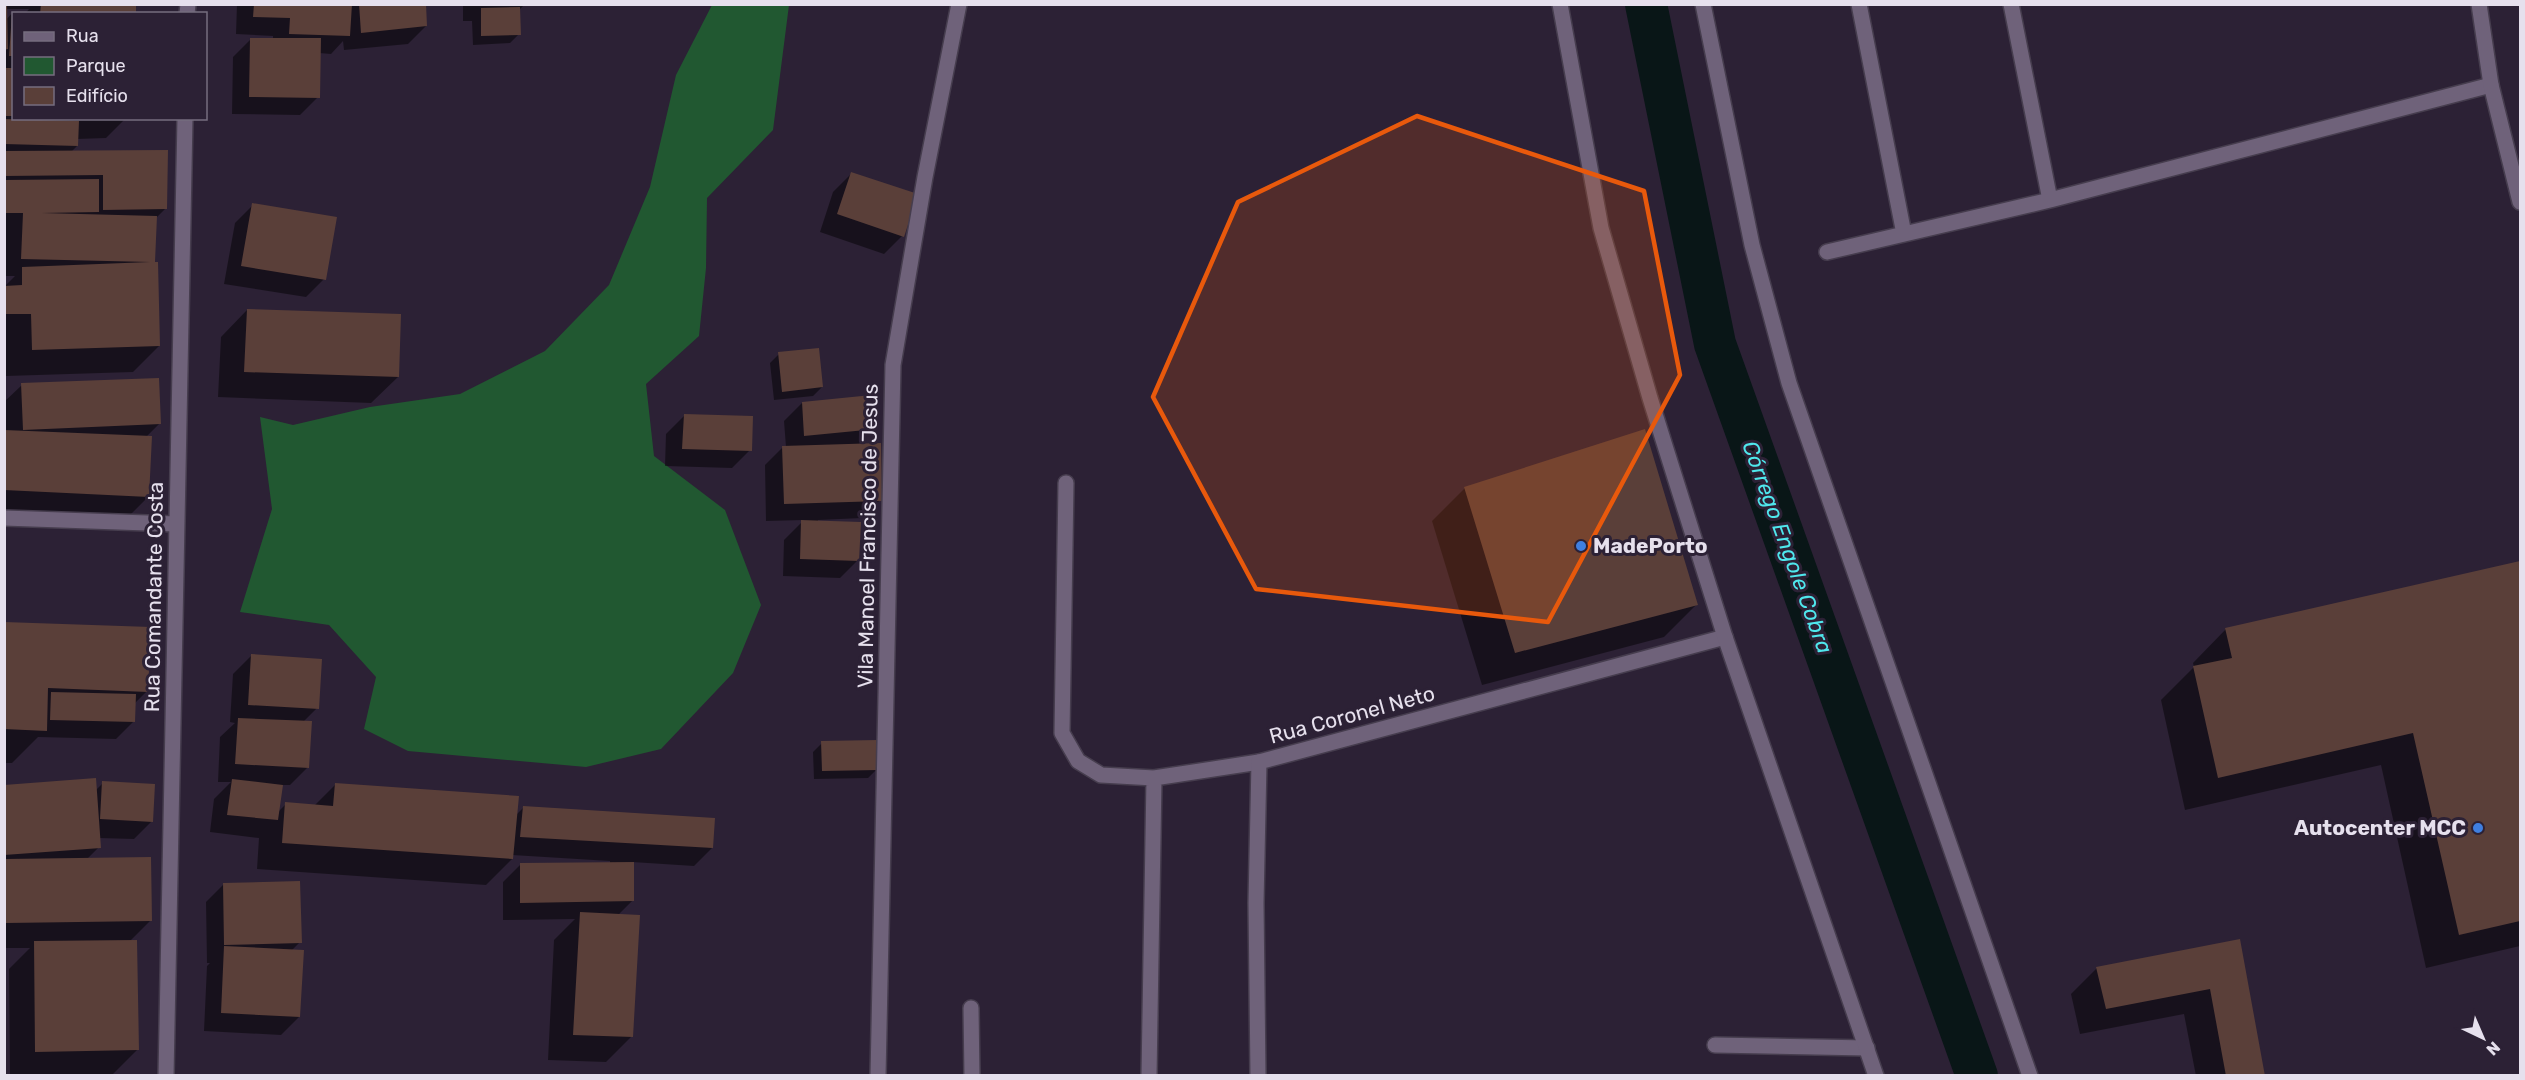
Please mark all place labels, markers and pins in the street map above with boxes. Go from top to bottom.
place label: MadePorto [1593,533,1708,558]
marker: MadePorto [1574,539,1588,553]
place label: Autocenter MCC [2294,815,2466,840]
marker: Autocenter MCC [2471,821,2485,835]

